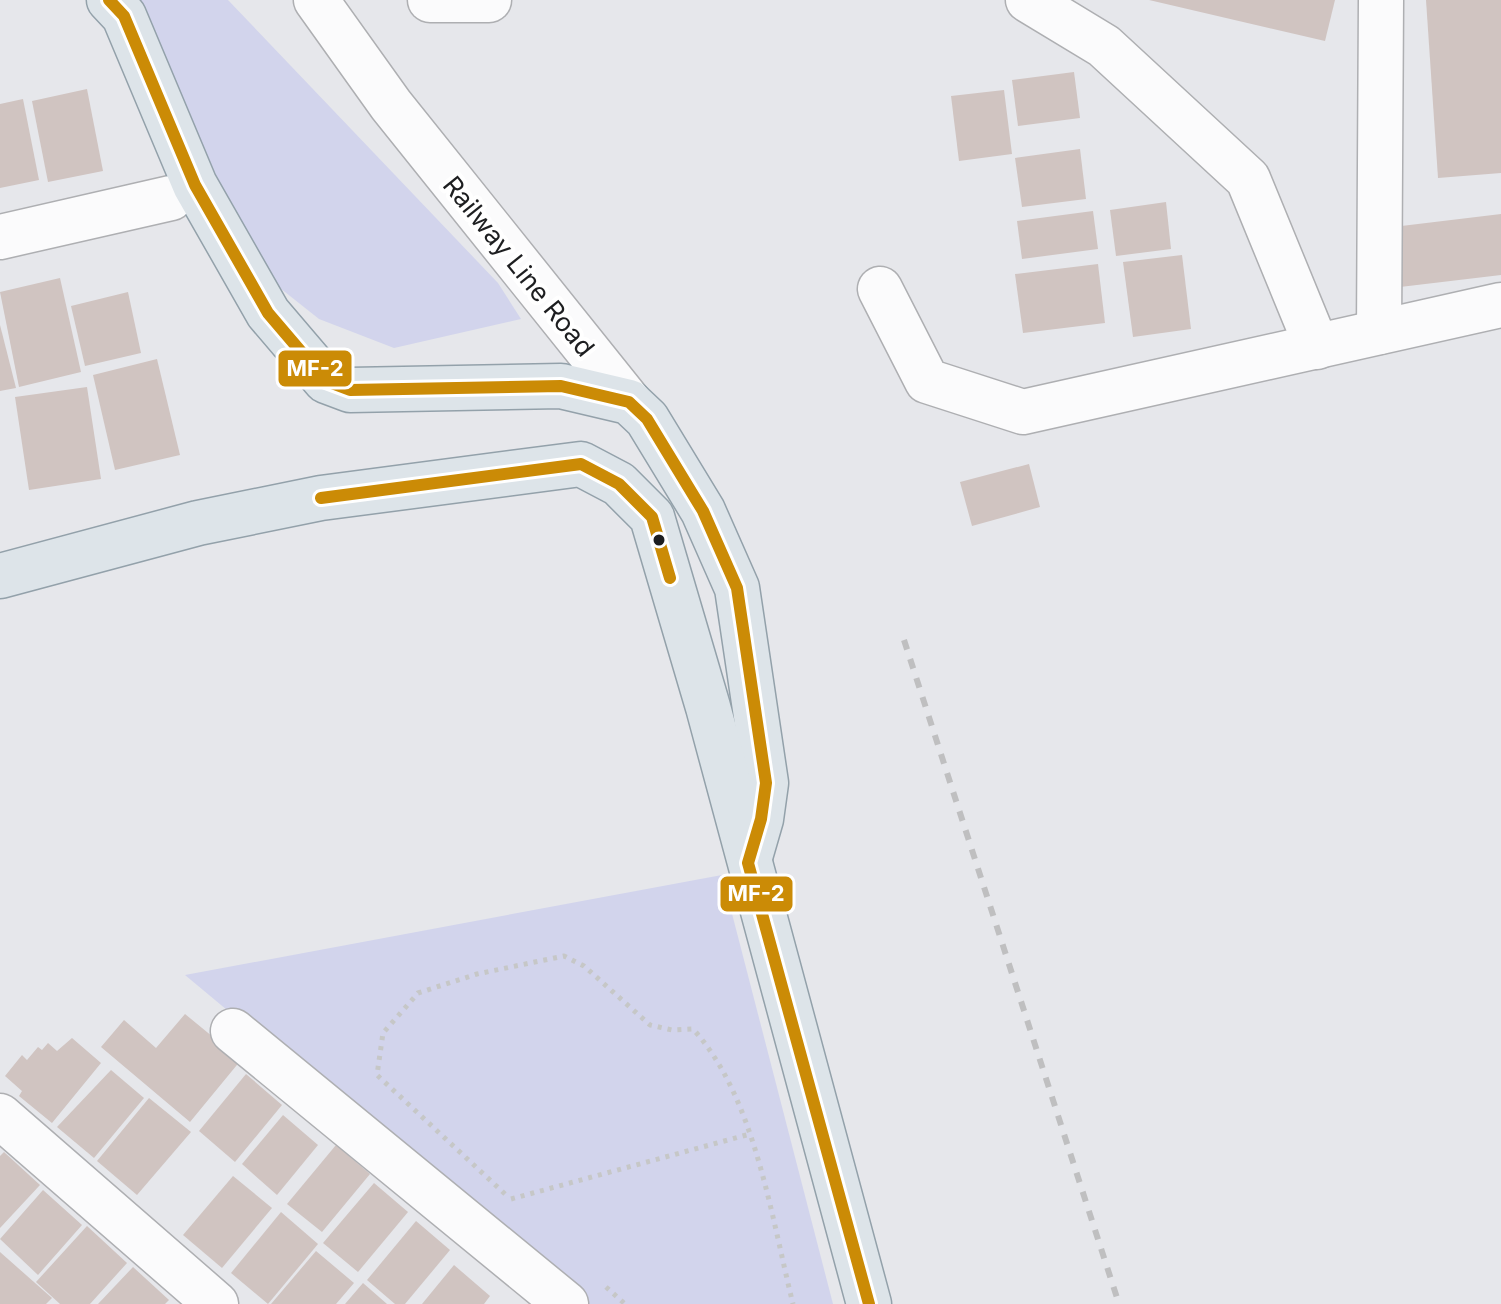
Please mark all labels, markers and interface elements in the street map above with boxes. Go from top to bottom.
street label: Railway Line Road [437,170,601,362]
line badge: MF-2 [277,349,353,388]
text: MF-2 [286,355,344,381]
unlabelled marker [651,532,667,548]
line badge: MF-2 [719,875,794,913]
text: MF-2 [727,880,785,906]

